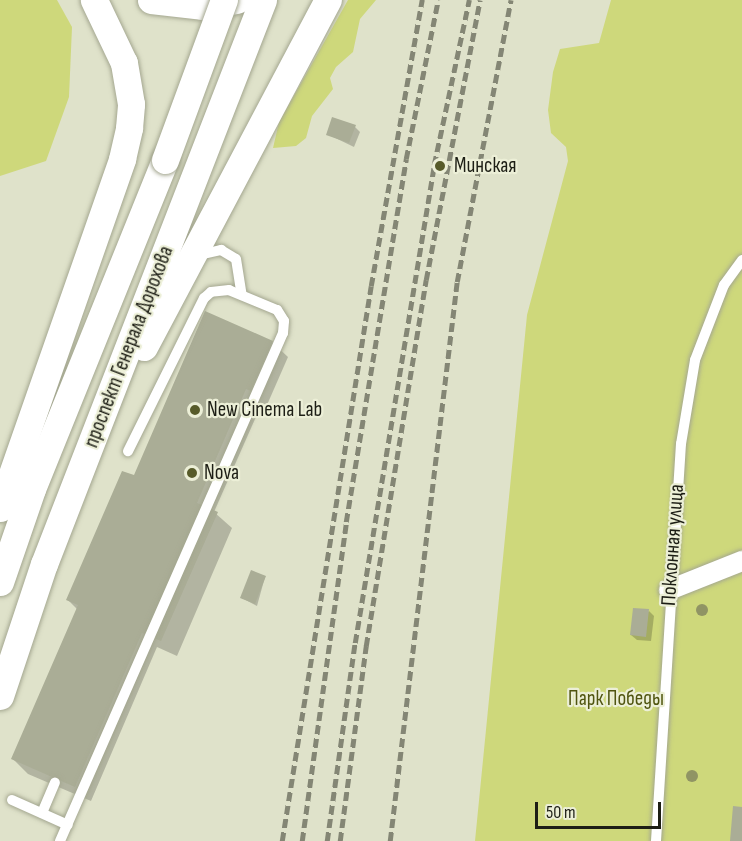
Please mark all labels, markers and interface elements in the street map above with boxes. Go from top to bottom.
place label: Минская [454,153,517,179]
marker: Минская [431,157,449,175]
street label: проспект Генерала Дорохова [79,243,179,451]
place label: New Cinema Lab [207,397,322,423]
marker: New Cinema Lab [188,403,202,417]
place label: Nova [204,460,239,486]
marker: Nova [185,466,199,480]
street label: Поклонная улица [656,483,690,607]
park label: Парк Победы [568,686,664,712]
scale bar [538,790,664,828]
text: 50 m [546,802,576,823]

